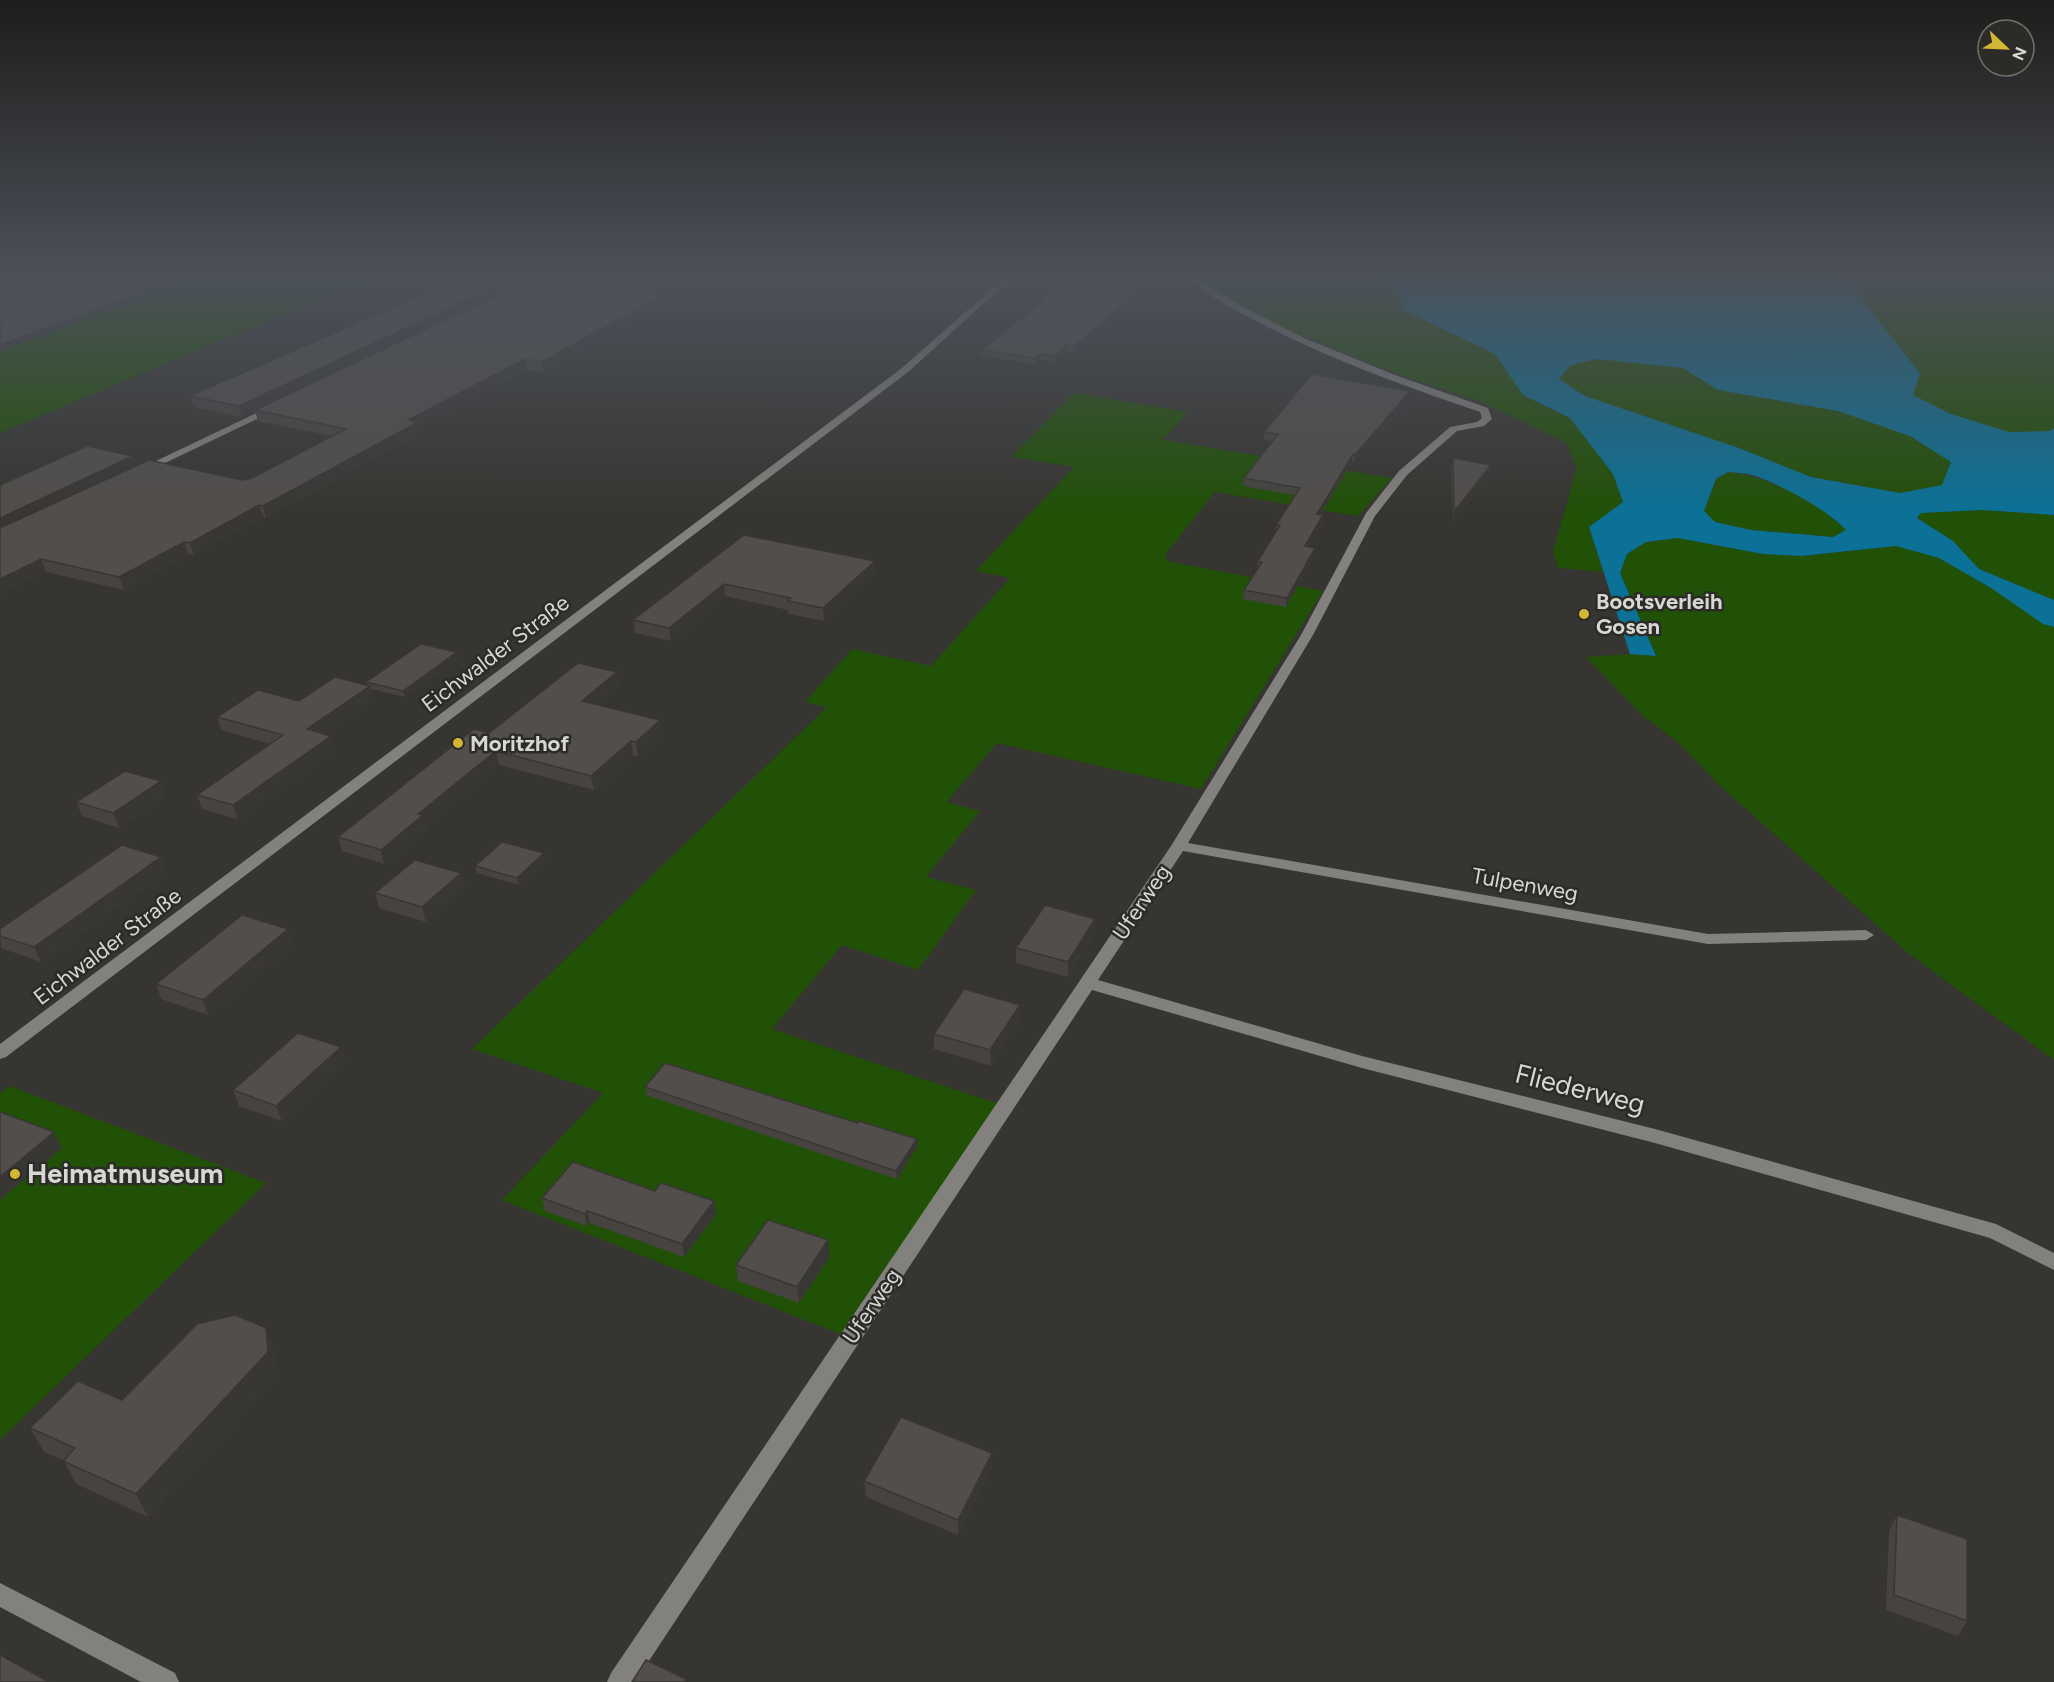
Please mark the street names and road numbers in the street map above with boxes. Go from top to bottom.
street label: Eichwalder Straße [416,589,574,718]
street label: Uferweg [1106,860,1176,945]
street label: Tulpenweg [1470,862,1580,907]
street label: Eichwalder Straße [28,882,186,1011]
street label: Fliederweg [1512,1056,1649,1121]
street label: Uferweg [836,1264,906,1349]

